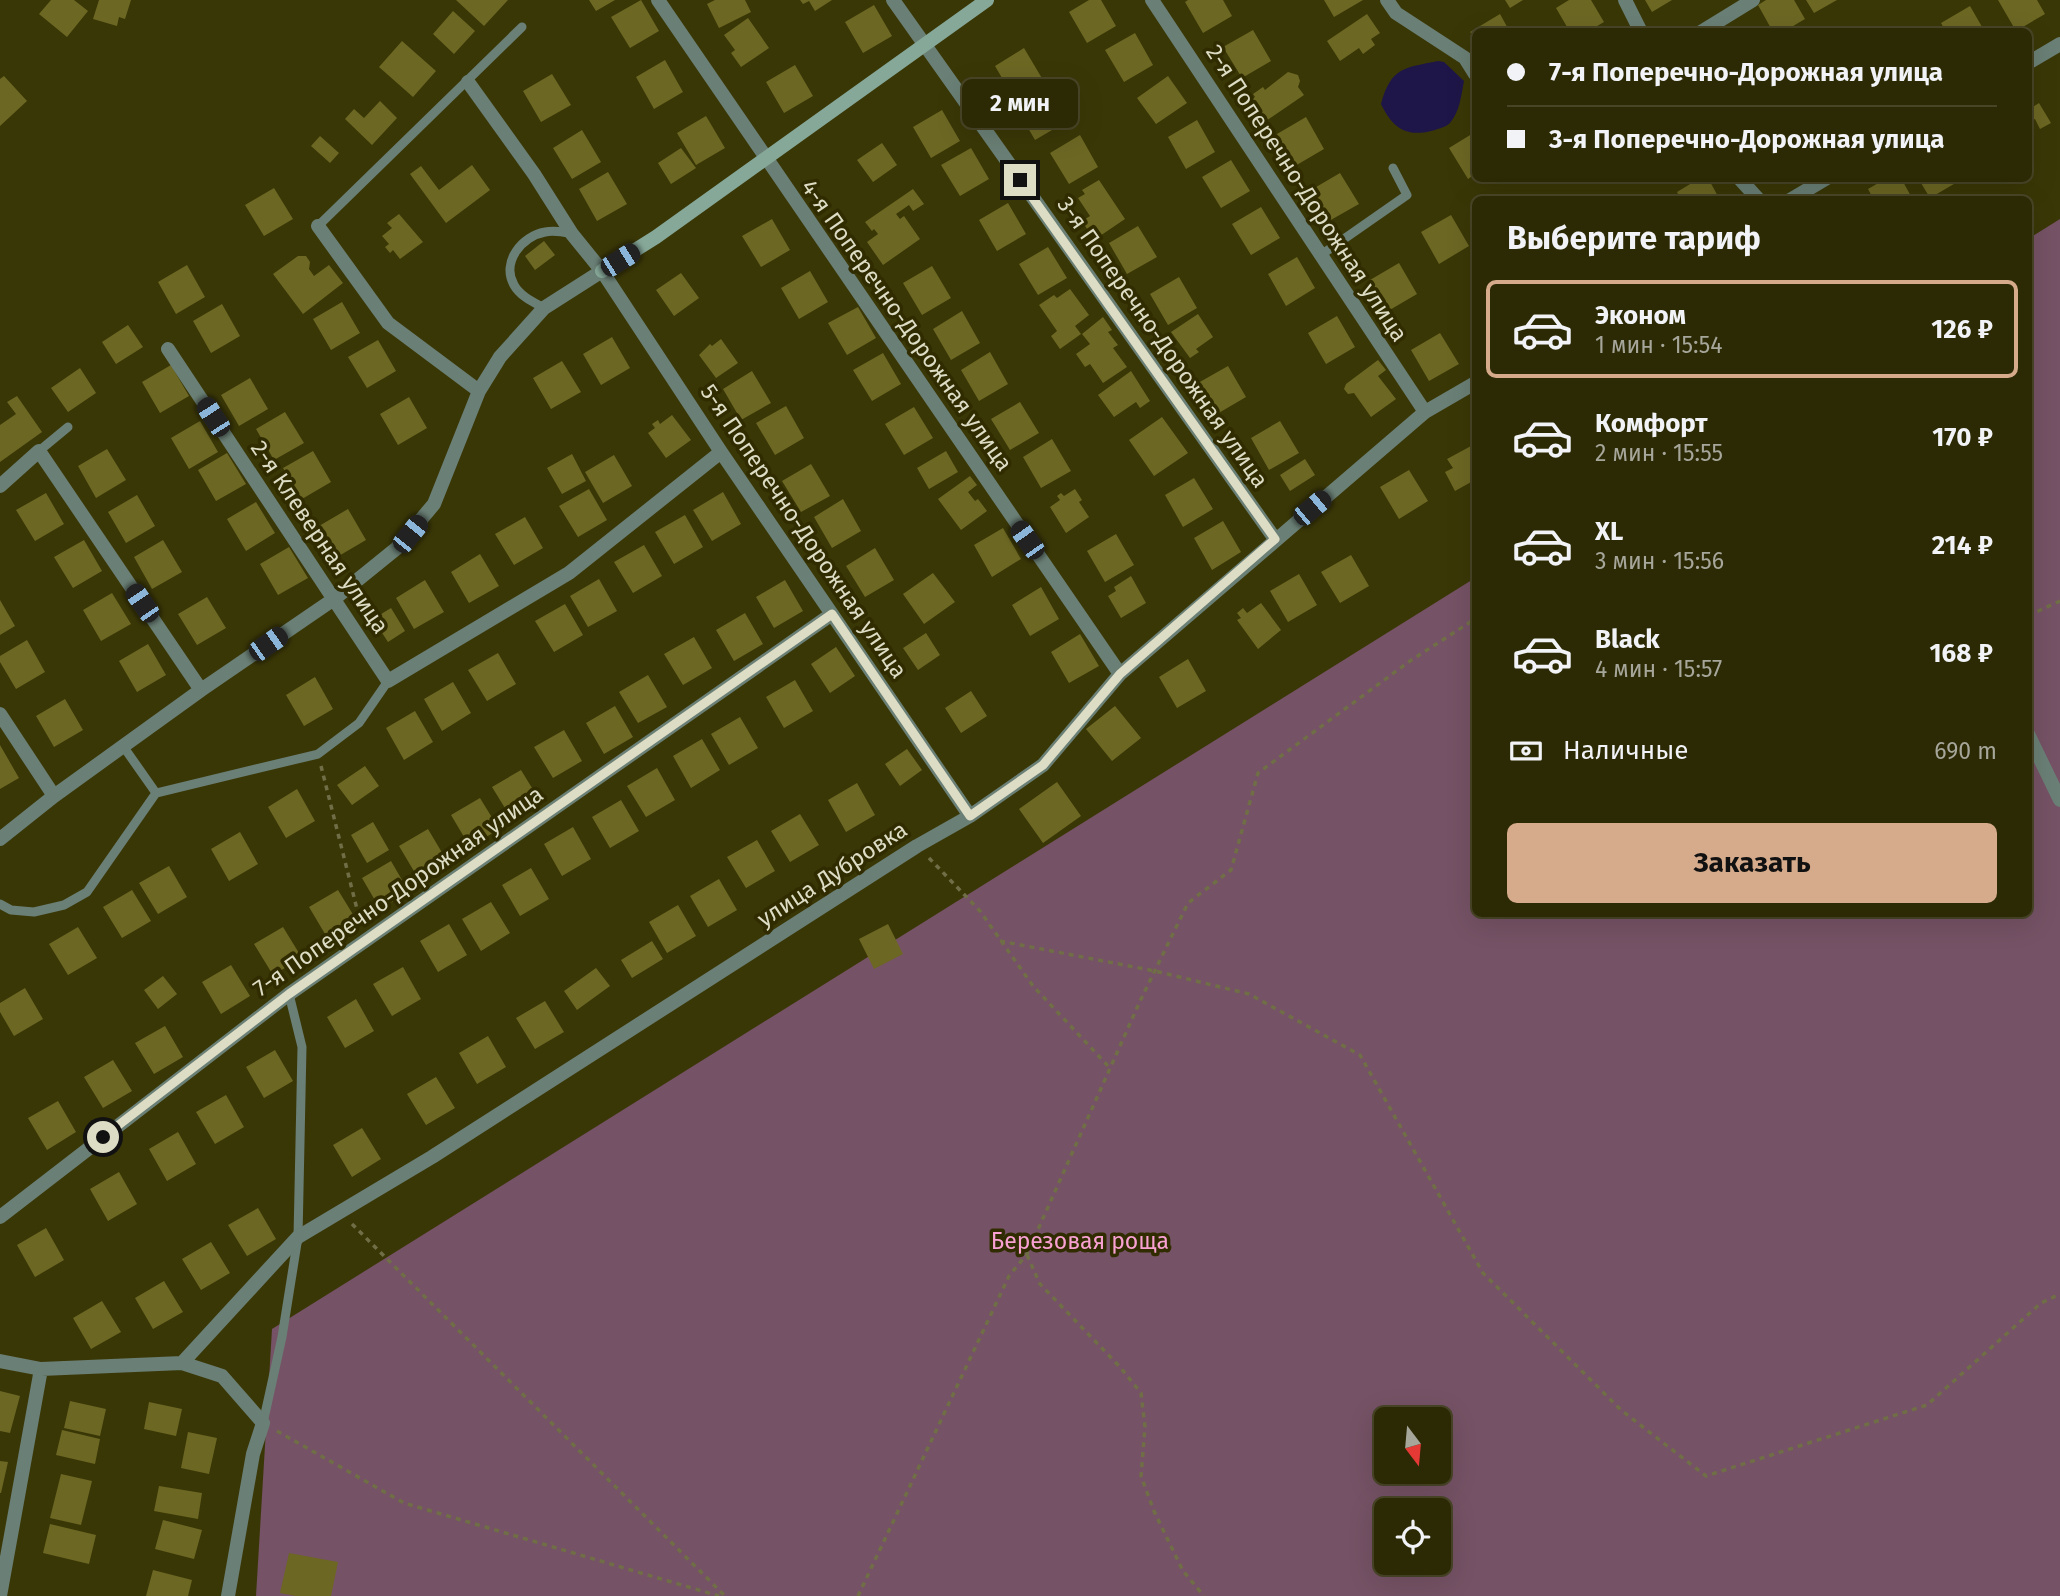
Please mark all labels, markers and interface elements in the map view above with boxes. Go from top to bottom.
street label: 2-я Поперечно-Дорожная улица [1200,39,1414,347]
text: 7-я Поперечно-Дорожная улица [1549,57,1943,88]
callout: 2 мин [962,78,1078,128]
text: 2 мин [990,89,1050,117]
text: 3-я Поперечно-Дорожная улица [1549,124,1944,155]
route end [1004,164,1036,196]
street label: 4-я Поперечно-Дорожная улица [795,174,1019,476]
street label: 3-я Поперечно-Дорожная улица [1052,191,1274,493]
text: Выберите тариф [1507,219,1761,257]
car [597,240,644,280]
icon: car [1511,298,1574,361]
text: Эконом [1595,300,1686,331]
text: 126 ₽ [1931,314,1993,345]
text: 1 мин · 15:54 [1595,331,1723,359]
street label: 5-я Поперечно-Дорожная улица [695,379,913,683]
car [193,394,234,440]
icon: car [1511,406,1574,469]
text: Комфорт [1595,408,1708,439]
text: 170 ₽ [1932,422,1993,453]
street label: 2-я Клеверная улица [245,435,395,639]
text: 2 мин · 15:55 [1595,439,1723,467]
car [1290,486,1335,530]
car [389,511,432,557]
icon: car [1511,514,1574,577]
text: XL [1595,516,1623,547]
car [1007,517,1048,563]
text: 214 ₽ [1932,530,1993,561]
text: 3 мин · 15:56 [1595,547,1724,575]
car [122,580,163,626]
icon: car [1511,622,1574,685]
car [245,623,292,665]
text: Black [1595,624,1660,655]
text: 168 ₽ [1930,638,1993,669]
text: 4 мин · 15:57 [1595,655,1722,683]
icon: cash [1507,732,1545,770]
text: Наличные [1563,735,1688,766]
text: 690 m [1934,737,1997,765]
street label: 7-я Поперечно-Дорожная улица [248,780,548,1002]
street label: улица Дубровка [752,815,912,933]
button: Заказать [1507,823,1997,903]
route start [87,1121,119,1153]
park label: Березовая роща [991,1227,1169,1255]
north arrow [1374,1407,1451,1484]
map controls [1374,1407,1451,1575]
button: locate [1374,1498,1451,1575]

